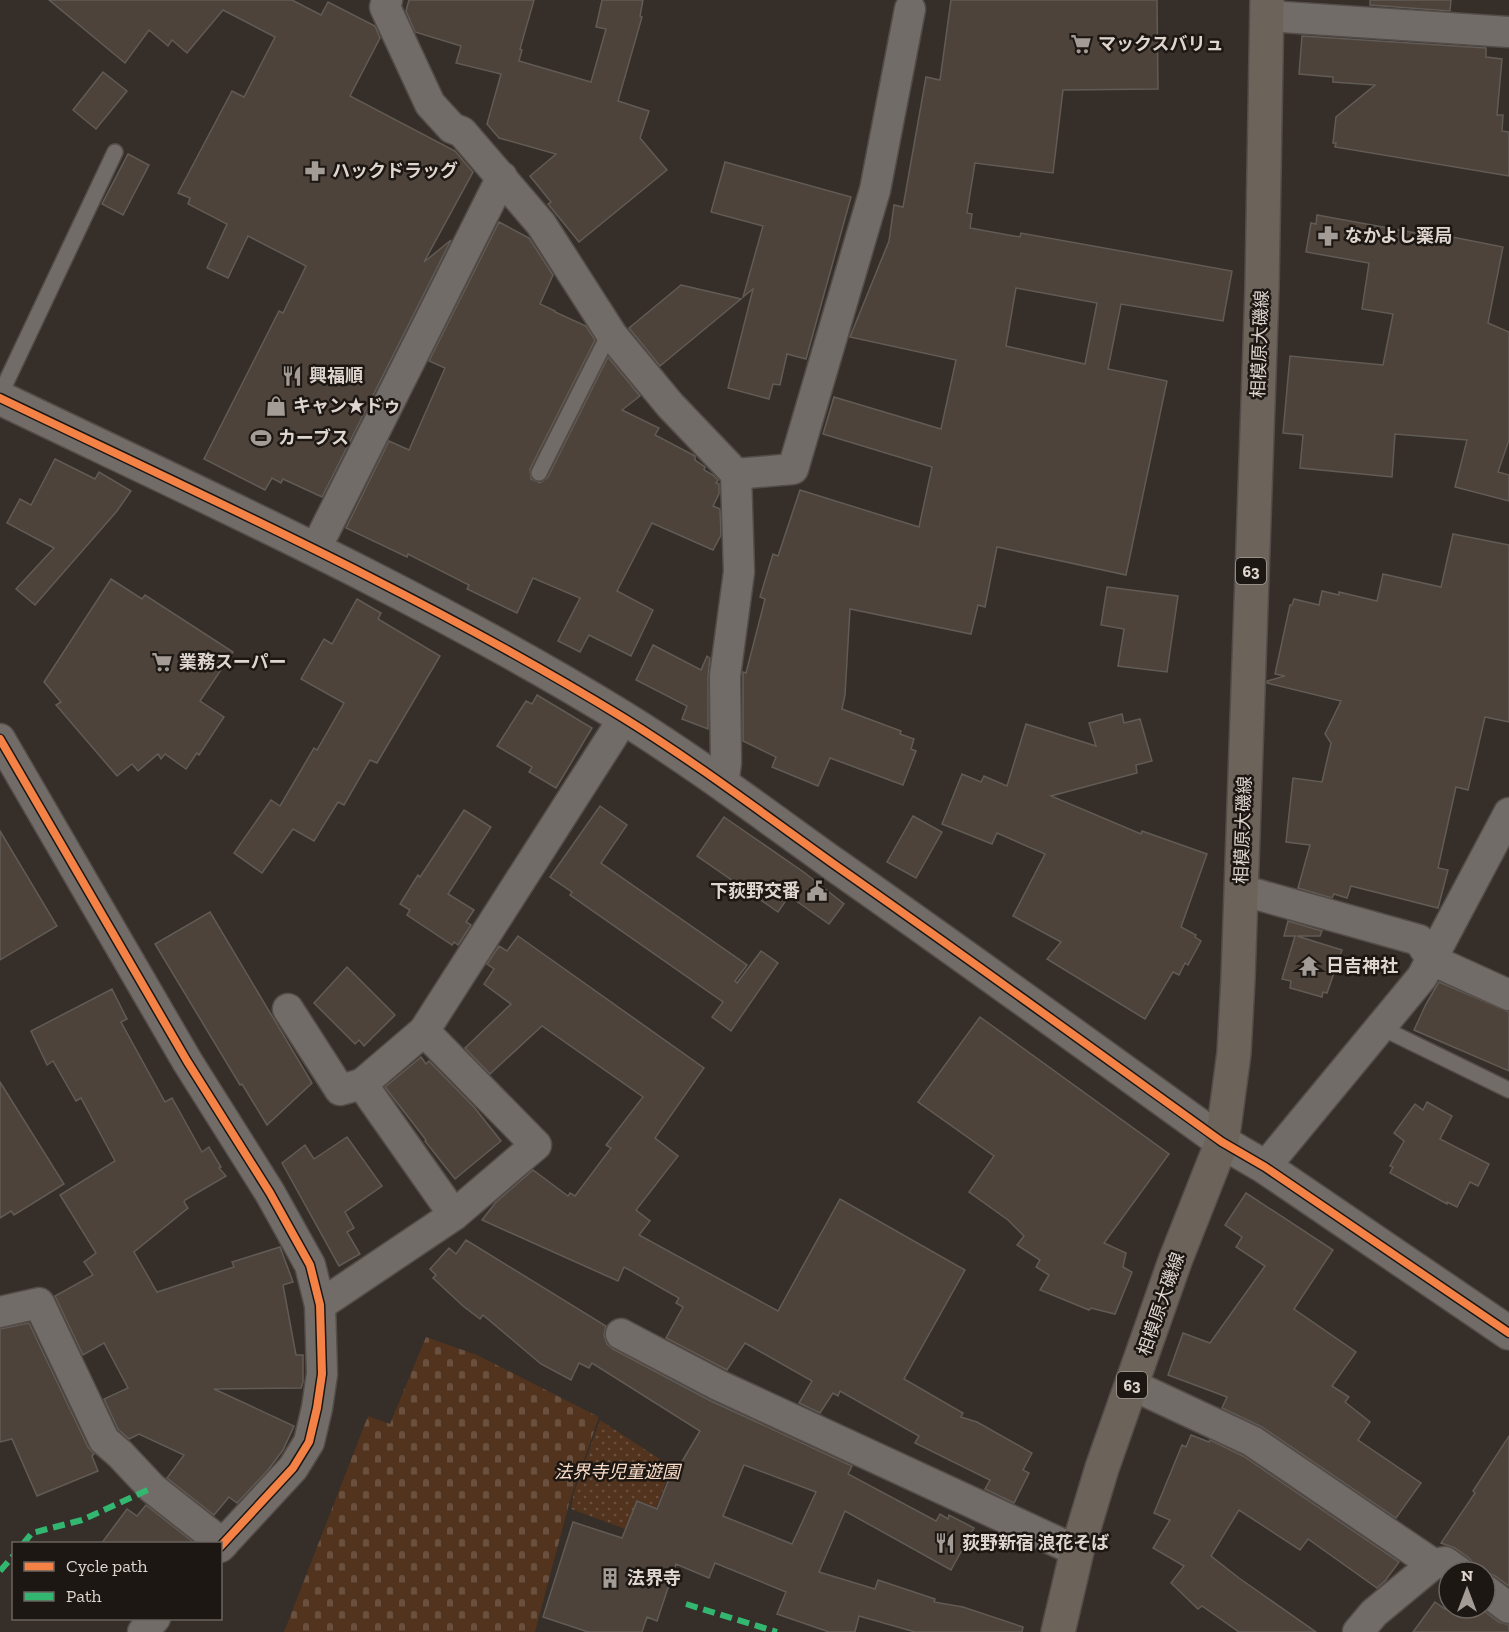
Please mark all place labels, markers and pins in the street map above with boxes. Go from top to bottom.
supermarket icon: マックスバリュ [1069,32,1093,56]
place label: マックスバリュ [1098,33,1223,55]
pharmacy icon: ハックドラッグ [303,159,327,183]
place label: ハックドラッグ [332,160,458,182]
pharmacy icon: なかよし薬局 [1316,224,1340,248]
place label: なかよし薬局 [1345,225,1452,247]
restaurant icon: 興福順 [280,364,304,388]
place label: 興福順 [309,365,363,387]
shop icon: キャン★ドゥ [264,394,288,418]
place label: キャン★ドゥ [293,395,401,417]
sports icon: カーブス [249,426,273,450]
place label: カーブス [278,427,349,449]
supermarket icon: 業務スーパー [150,650,174,674]
place label: 業務スーパー [179,651,287,673]
public building icon: 下荻野交番 [805,879,829,903]
place label: 下荻野交番 [710,880,800,902]
temple icon: 日吉神社 [1297,954,1321,978]
place label: 日吉神社 [1326,955,1398,977]
restaurant icon: 荻野新宿 浪花そば [933,1531,957,1555]
place label: 荻野新宿 浪花そば [962,1532,1109,1554]
building icon: 法界寺 [598,1566,622,1590]
place label: 法界寺 [627,1567,681,1589]

